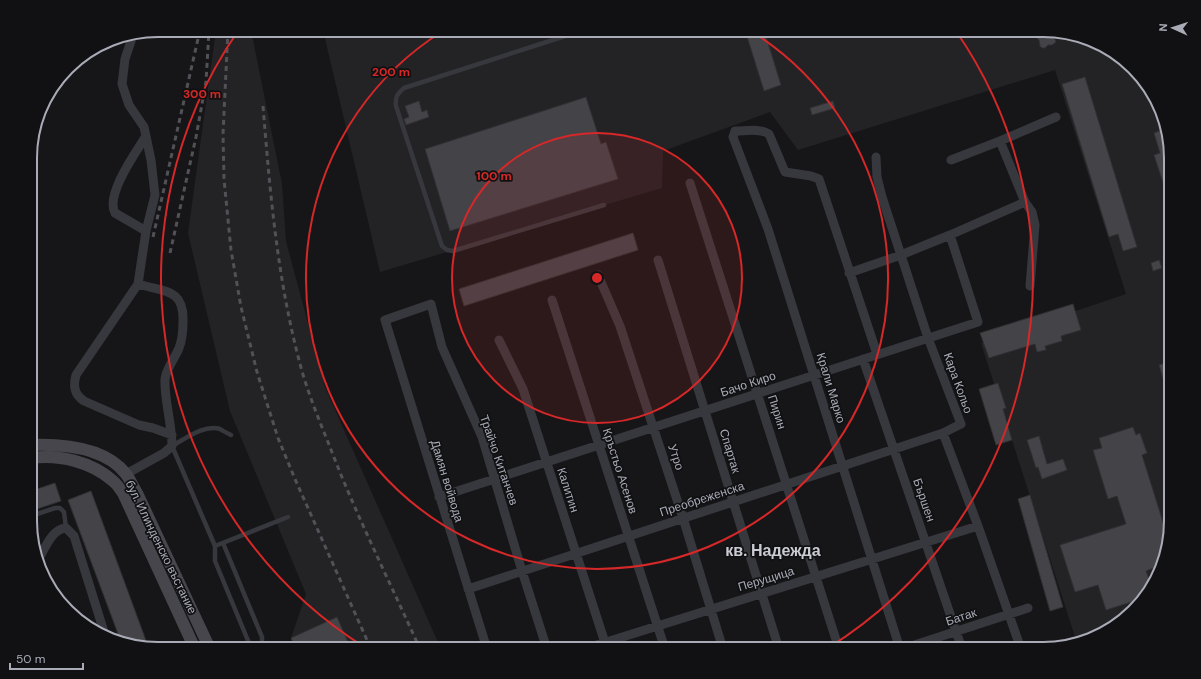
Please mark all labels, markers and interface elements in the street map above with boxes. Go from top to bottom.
north arrow [1153,8,1193,48]
text: N [1156,23,1170,32]
text: 200 m [372,64,410,80]
text: 300 m [183,86,221,102]
text: 100 m [476,168,512,184]
centre of rings [590,271,604,285]
street label: Кара Кольо [940,350,976,416]
street label: Крали Марко [813,351,849,425]
street label: Бачо Киро [718,367,778,400]
street label: Пирин [764,393,790,431]
street label: Трайчо Китанчев [476,413,522,507]
street label: Кръстьо Асенов [599,426,641,516]
street label: Спартак [716,427,745,476]
street label: Дамян войвода [427,438,467,524]
street label: Утро [664,442,688,472]
street label: Калитин [553,466,583,514]
street label: Бършен [909,476,939,524]
street label: бул. Илинденско въстание [122,477,201,617]
street label: Преобреженска [658,478,747,520]
district label: кв. Надежда [725,540,821,561]
street label: Перущица [736,563,796,595]
street label: Батак [944,604,979,629]
scale bar [10,645,83,671]
text: 50 m [16,651,45,667]

